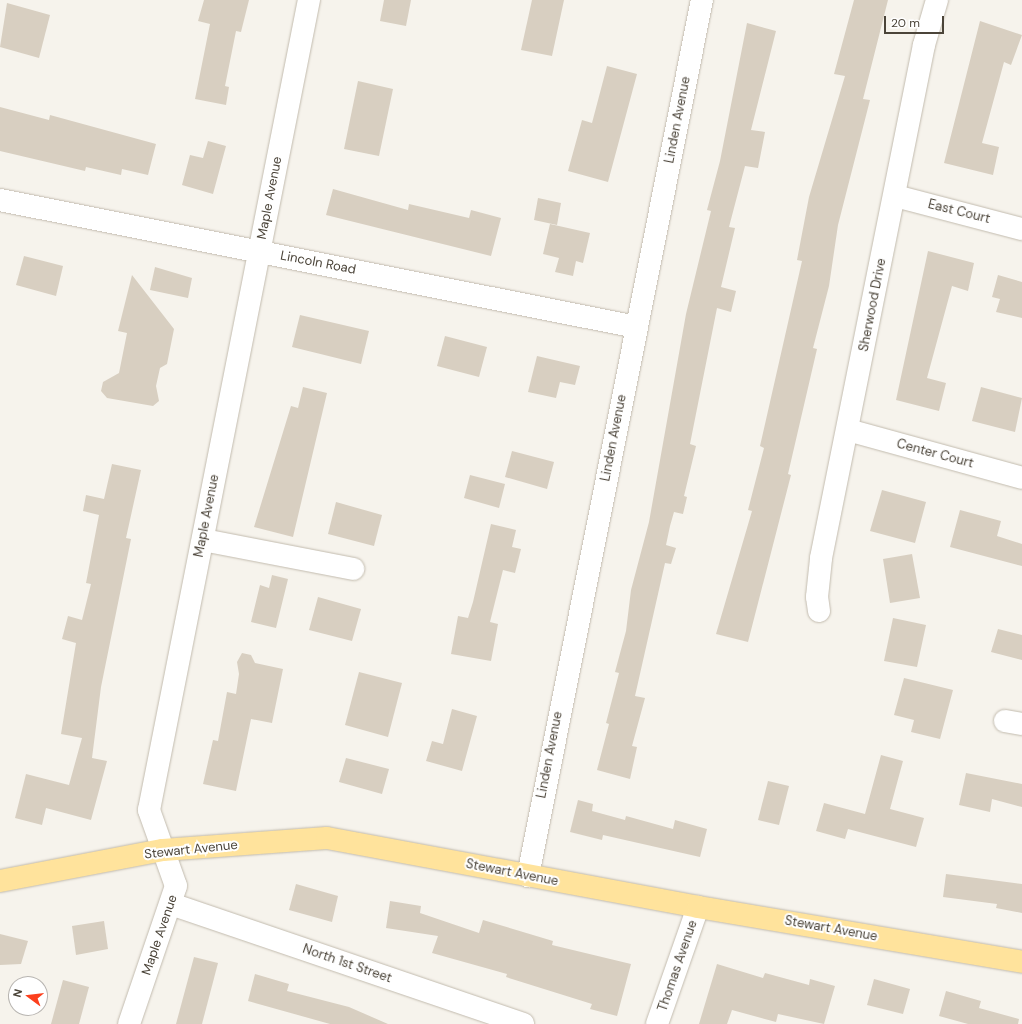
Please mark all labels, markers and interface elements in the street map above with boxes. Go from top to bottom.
scale bar [886,8,946,34]
text: 20 m [891,15,920,31]
street label: Linden Avenue [662,75,694,165]
street label: Maple Avenue [254,155,286,241]
street label: East Court [926,197,992,227]
street label: Lincoln Road [279,248,357,278]
street label: Sherwood Drive [856,257,890,353]
street label: Linden Avenue [598,393,630,483]
street label: Center Court [895,436,975,472]
street label: Maple Avenue [191,473,223,559]
street label: Linden Avenue [534,710,566,800]
street label: Stewart Avenue [144,837,238,863]
street label: Stewart Avenue [464,856,560,890]
street label: Maple Avenue [139,893,181,977]
street label: Stewart Avenue [783,913,879,945]
street label: Thomas Avenue [655,918,701,1014]
street label: North 1st Street [300,941,394,987]
north arrow [8,976,48,1016]
text: N [10,987,25,999]

